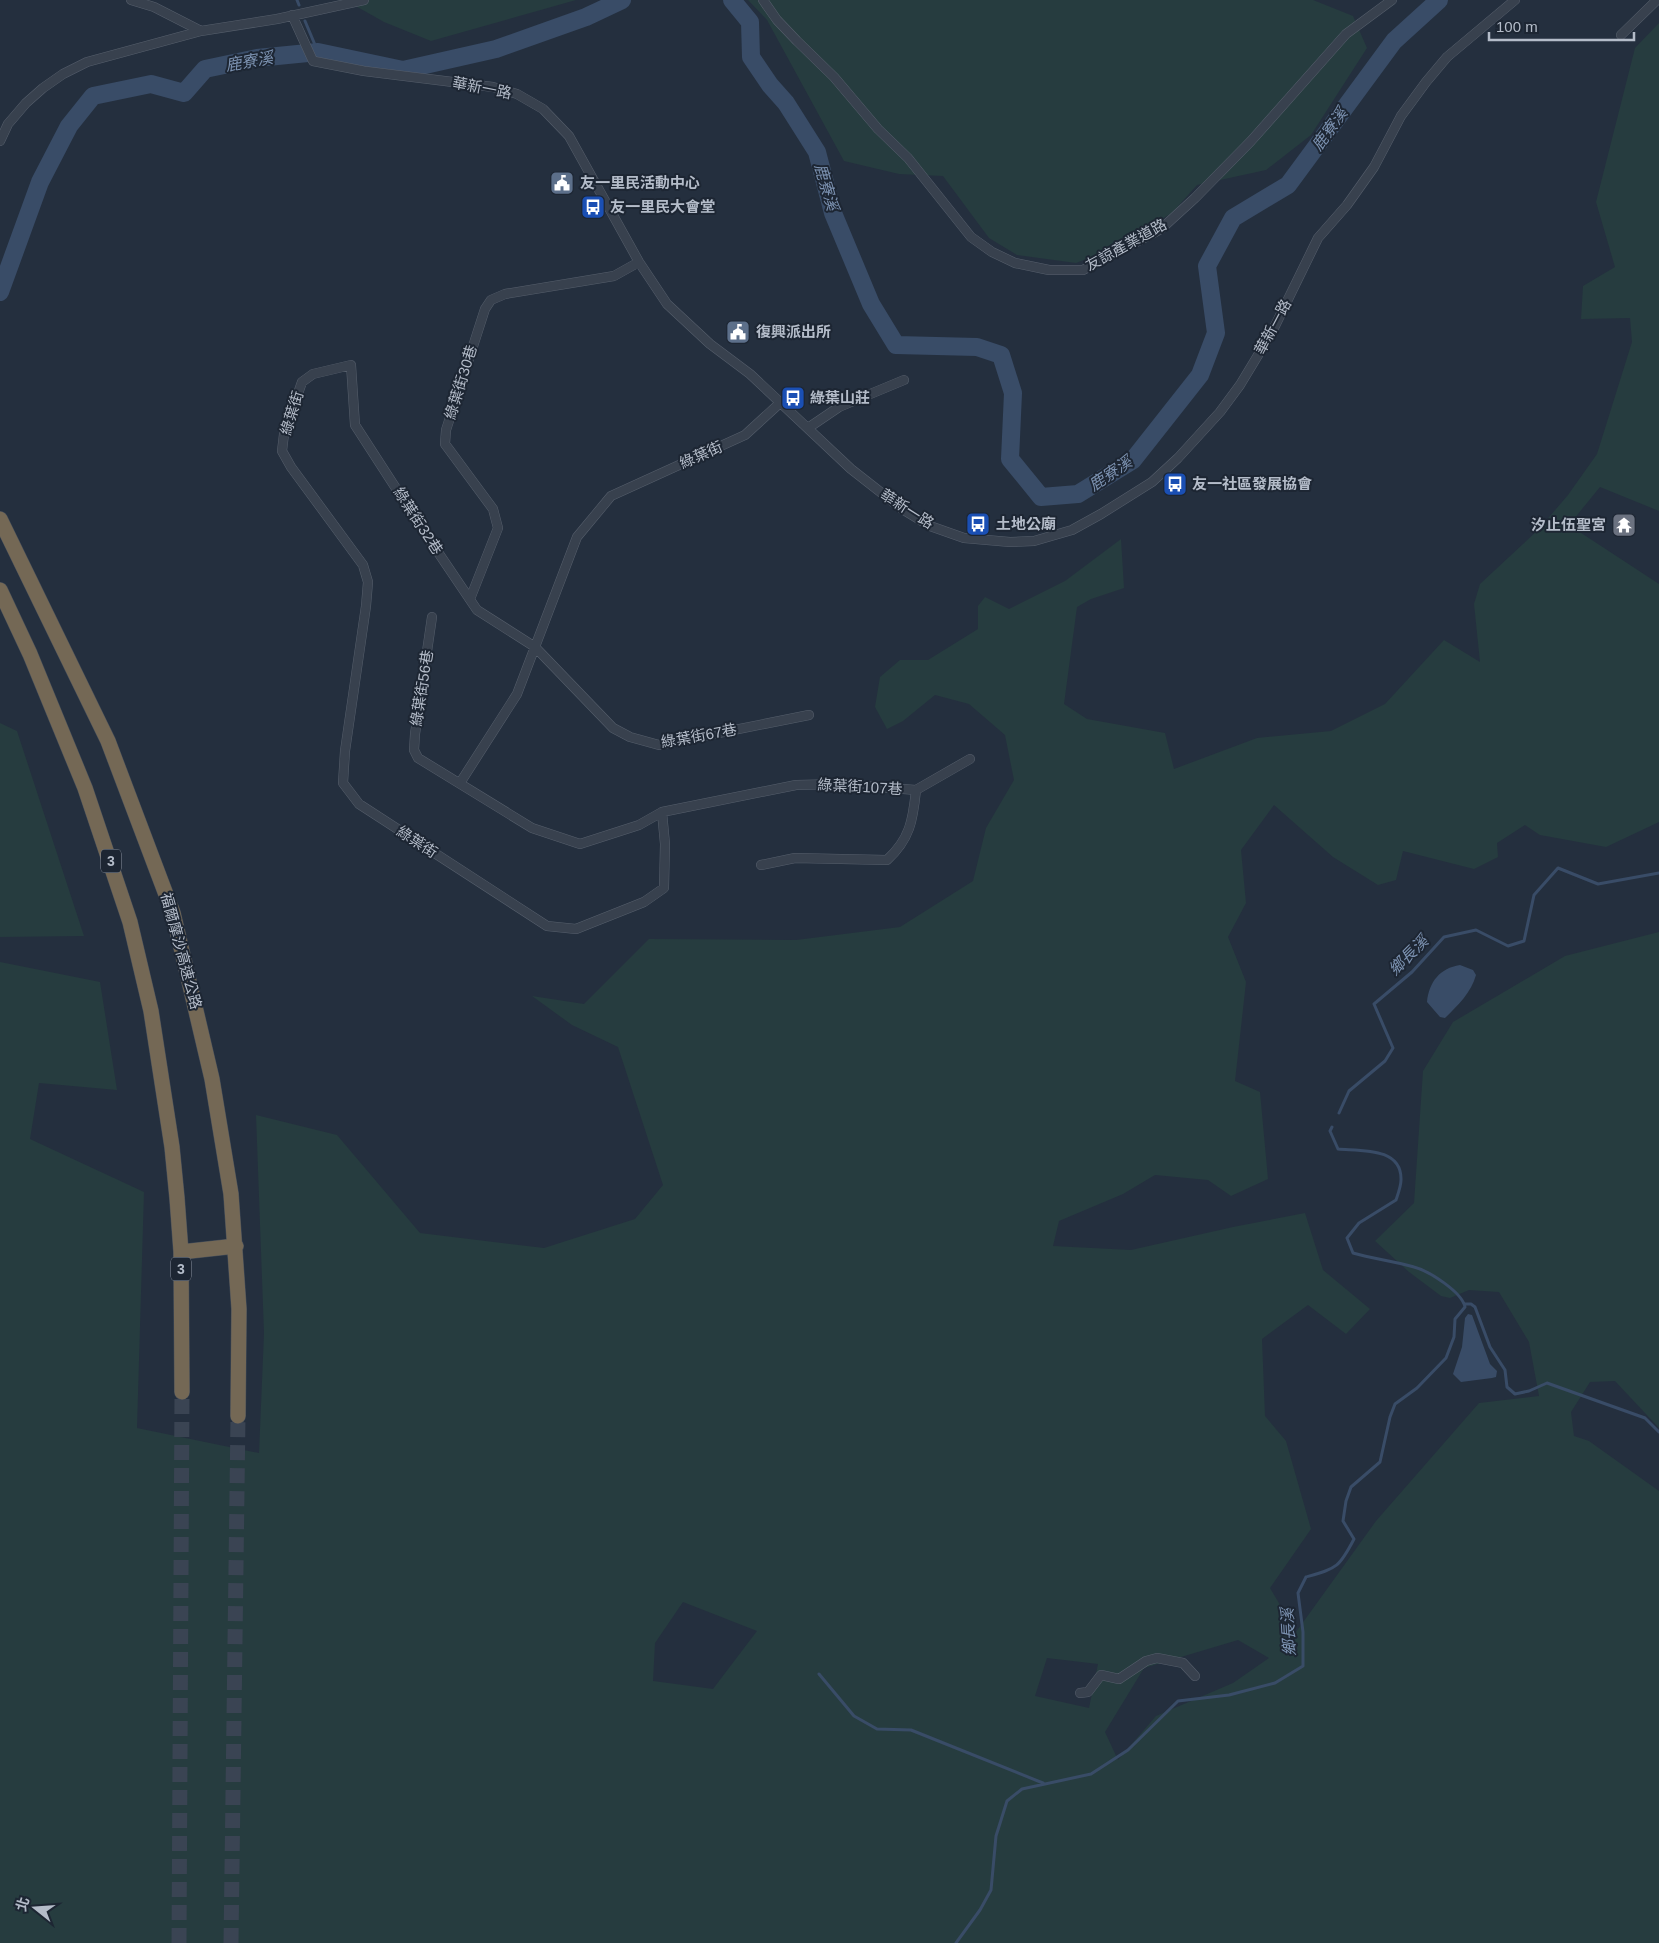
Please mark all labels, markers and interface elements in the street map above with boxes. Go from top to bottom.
scale bar [1489,10,1634,42]
text: 100 m [1496,18,1538,35]
water label: 鹿寮溪 [224,49,276,74]
street label: 華新一路 [451,73,513,102]
water label: 鹿寮溪 [1308,103,1352,154]
water label: 鹿寮溪 [812,162,842,214]
public building icon: 友一里民活動中心 [549,170,575,196]
place label: 友一里民活動中心 [580,174,700,191]
bus stop icon: 友一里民大會堂 [580,194,606,220]
place label: 友一里民大會堂 [610,198,715,215]
street label: 友諒產業道路 [1082,215,1169,274]
street label: 華新一路 [1251,296,1294,357]
public building icon: 復興派出所 [725,319,751,345]
place label: 復興派出所 [756,323,831,340]
street label: 綠葉街30巷 [441,343,480,421]
bus stop icon: 綠葉山莊 [780,385,806,411]
street label: 綠葉街 [277,389,306,437]
place label: 綠葉山莊 [810,389,870,406]
street label: 綠葉街 [677,438,725,471]
water label: 鹿寮溪 [1086,452,1137,494]
bus stop icon: 友一社區發展協會 [1162,471,1188,497]
place label: 友一社區發展協會 [1192,475,1312,492]
street label: 綠葉街32巷 [390,484,446,558]
street label: 華新一路 [877,485,937,532]
bus stop icon: 土地公廟 [965,511,991,537]
temple icon: 汐止伍聖宮 [1611,512,1637,538]
place label: 土地公廟 [996,515,1056,532]
place label: 汐止伍聖宮 [1531,516,1606,533]
street label: 綠葉街56巷 [407,649,436,727]
street label: 綠葉街67巷 [660,720,738,751]
street label: 綠葉街107巷 [817,776,903,797]
street label: 綠葉街 [394,822,441,861]
road number: 3 [101,849,121,872]
street label: 福爾摩沙高速公路 [158,891,205,1011]
water label: 鄉長溪 [1385,931,1433,978]
road number: 3 [171,1258,191,1280]
water label: 鄉長溪 [1279,1606,1298,1656]
north arrow [10,1883,60,1933]
text: 北 [13,1895,32,1913]

